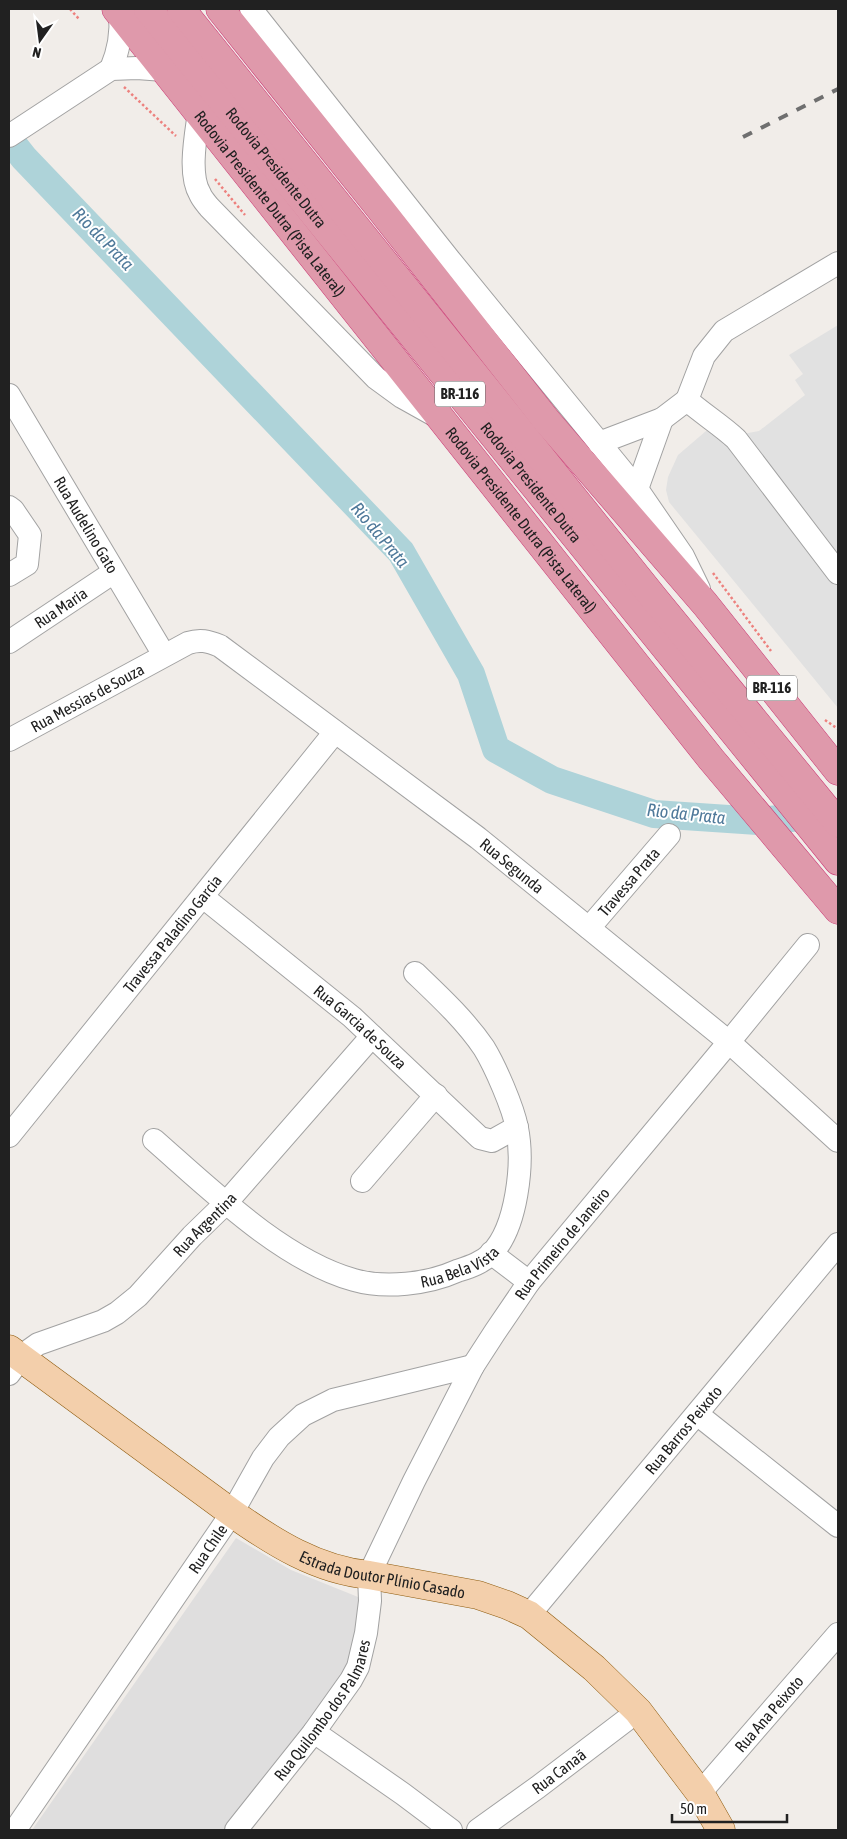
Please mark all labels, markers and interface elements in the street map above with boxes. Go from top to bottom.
north arrow [15,15,65,65]
text: N [31,44,43,61]
street label: Rodovia Presidente Dutra [222,104,330,231]
street label: Rodovia Presidente Dutra (Pista Lateral) [191,107,349,300]
water label: Rio da Prata [68,203,139,275]
road number: BR-116 [435,382,485,406]
street label: Rodovia Presidente Dutra [477,419,585,546]
street label: Rodovia Presidente Dutra (Pista Lateral) [442,423,600,617]
street label: Rua Audelino Gato [51,473,122,576]
water label: Rio da Prata [347,498,414,572]
street label: Rua Maria [31,584,90,632]
street label: Rua Messias de Souza [28,660,147,736]
road number: BR-116 [747,676,797,700]
water label: Rio da Prata [646,799,727,828]
street label: Rua Segunda [477,834,547,897]
street label: Travessa Prata [594,844,663,920]
street label: Travessa Paladino Garcia [119,871,225,996]
street label: Rua Garcia de Souza [310,981,410,1073]
street label: Rua Primeiro de Janeiro [511,1184,613,1303]
street label: Rua Argentina [169,1189,240,1260]
street label: Rua Bela Vista [419,1243,502,1291]
street label: Rua Barros Peixoto [641,1382,725,1478]
street label: Rua Chile [185,1521,231,1577]
street label: Estrada Doutor Plínio Casado [297,1547,467,1601]
street label: Rua Quilombo dos Palmares [270,1637,373,1784]
street label: Rua Ana Peixoto [731,1672,807,1756]
street label: Rua Canaã [529,1745,589,1797]
scale bar [672,1792,787,1824]
text: 50 m [680,1800,707,1817]

